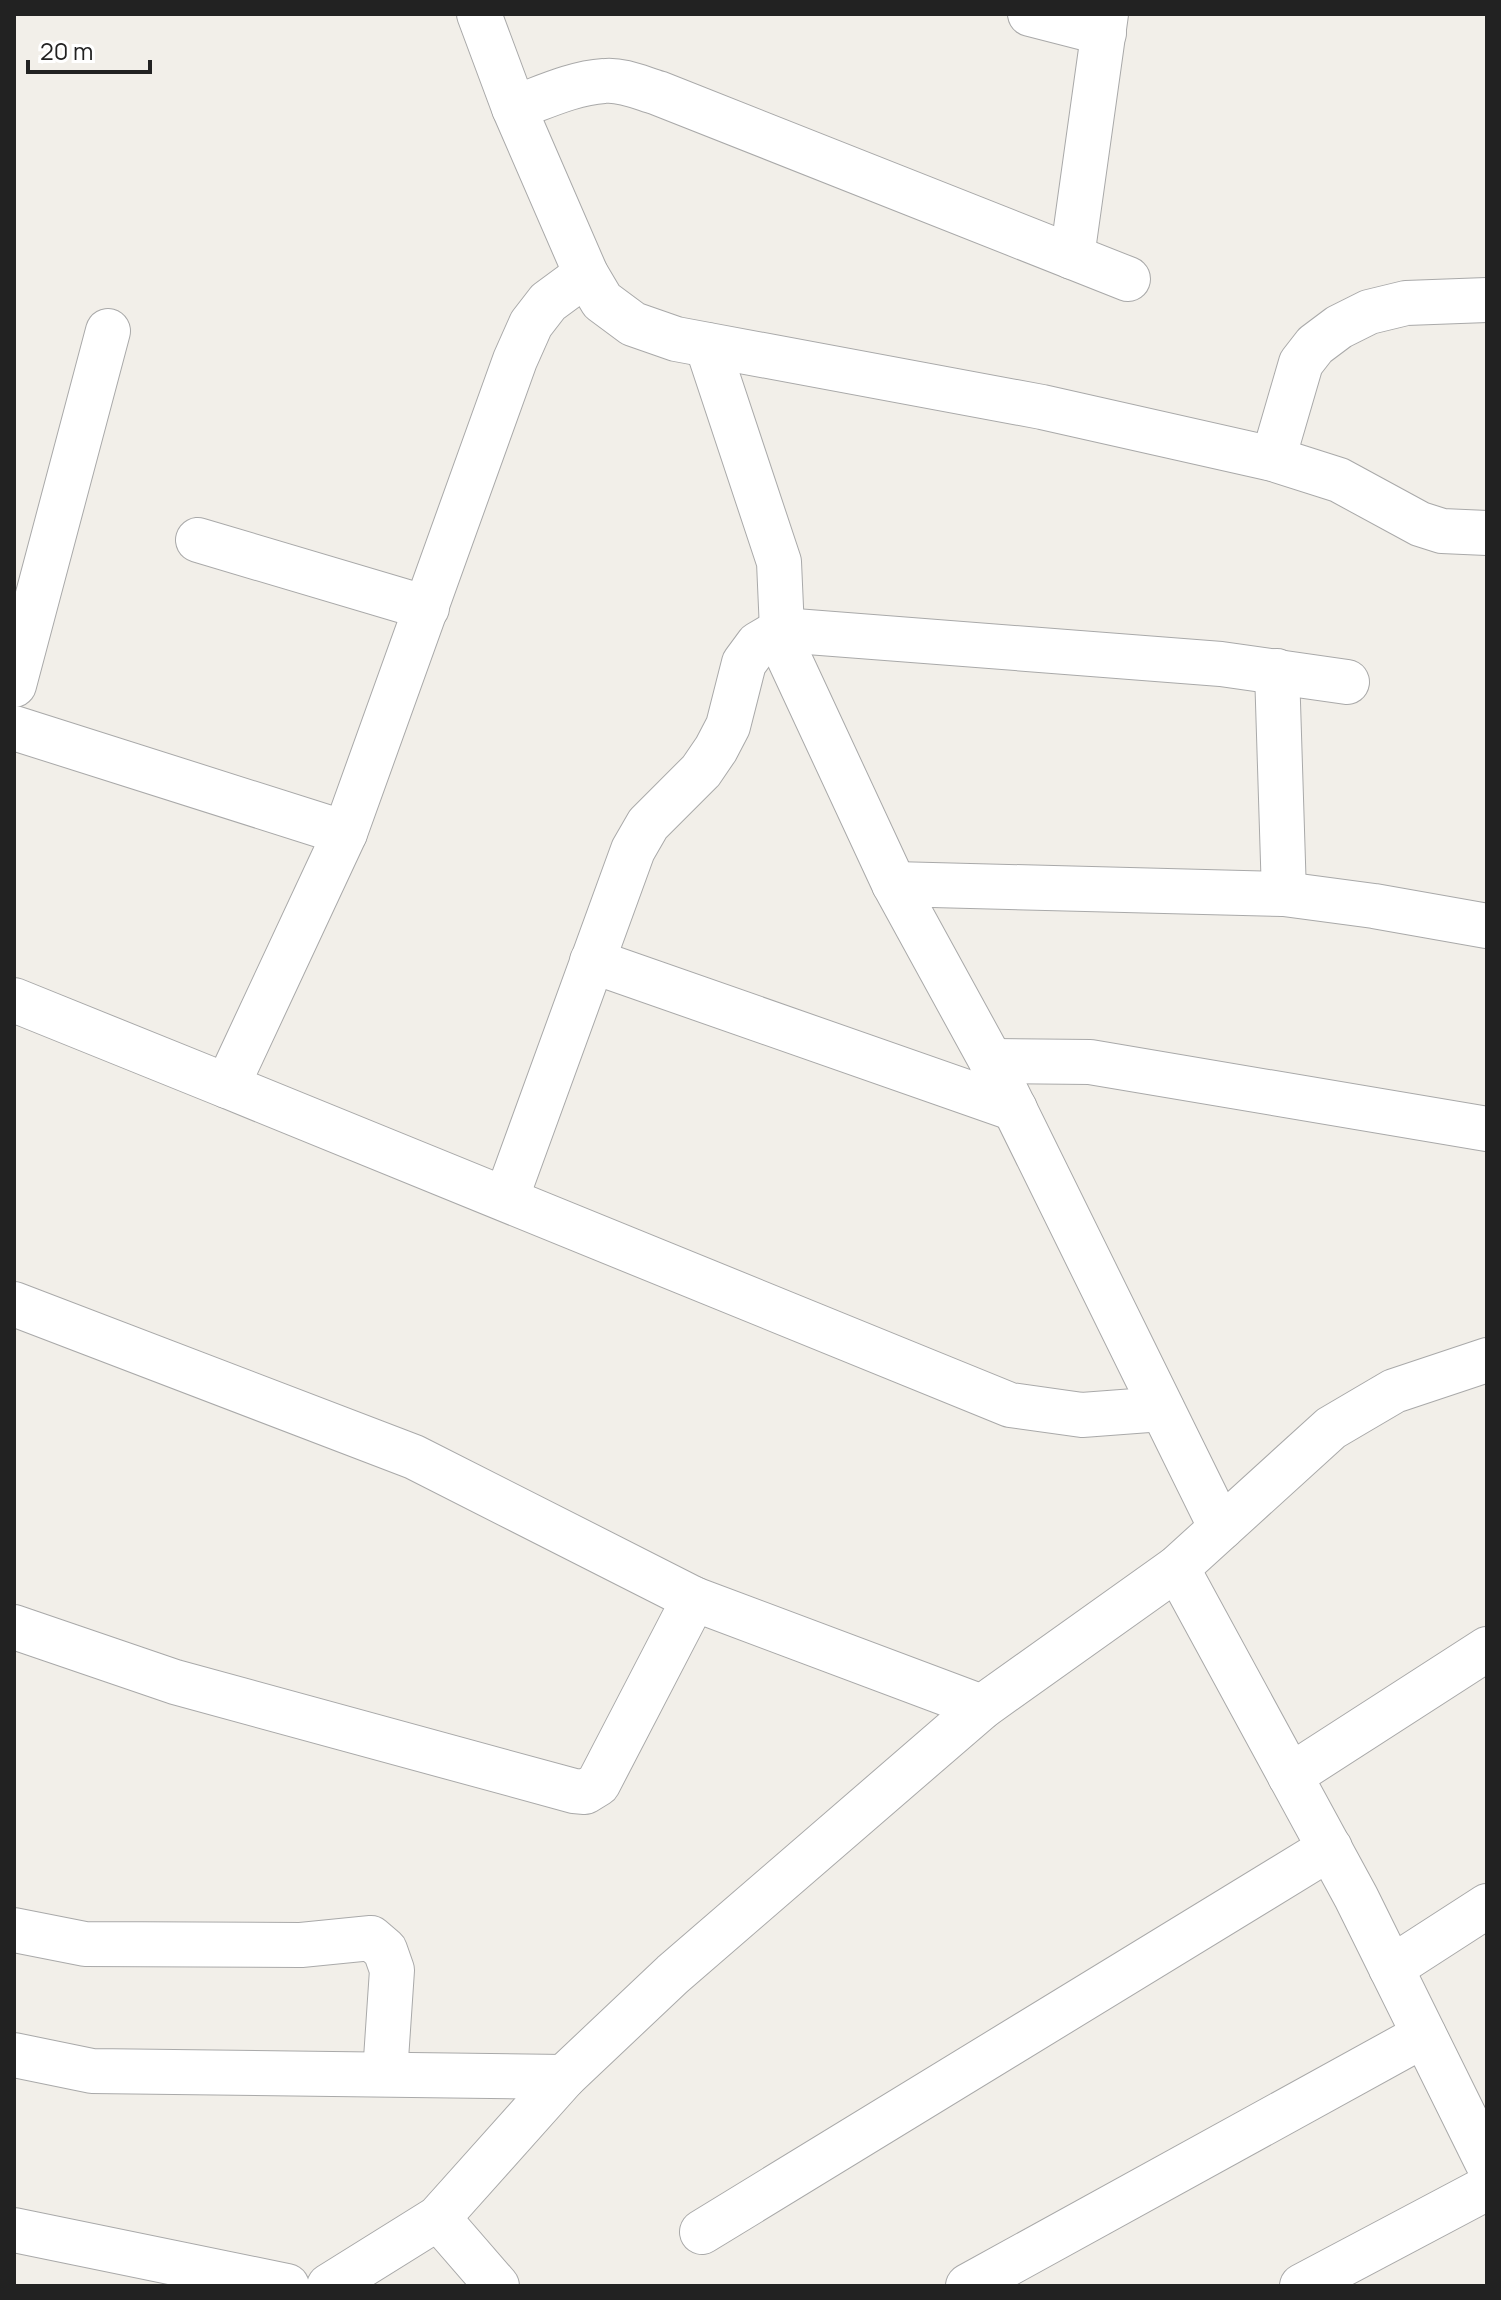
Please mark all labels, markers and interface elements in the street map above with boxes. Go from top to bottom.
scale bar [28,24,150,74]
text: 20 m [40,34,93,67]

